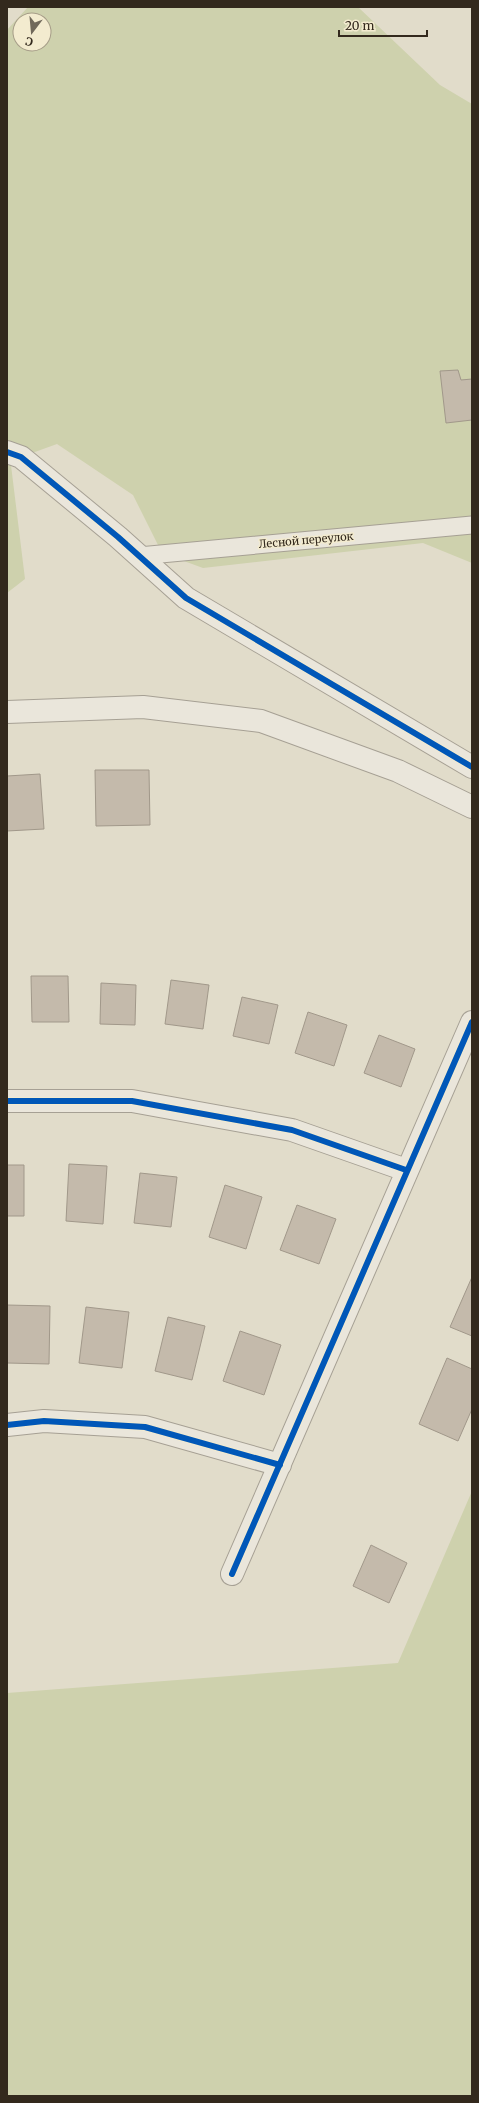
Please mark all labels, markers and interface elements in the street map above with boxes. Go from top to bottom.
north arrow [12,12,52,52]
scale bar [339,12,427,38]
text: 20 m [345,18,374,33]
text: С [24,34,35,49]
street label: Лесной переулок [258,529,354,551]

